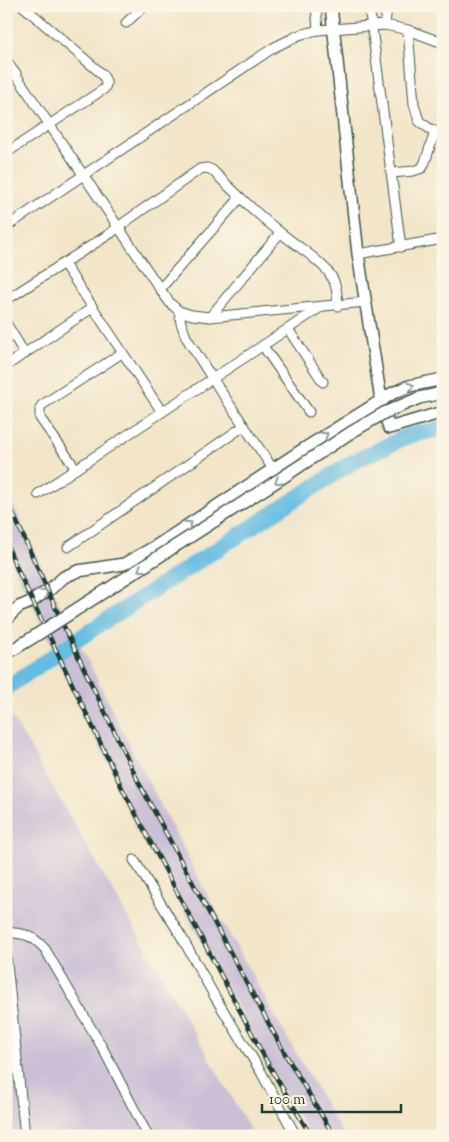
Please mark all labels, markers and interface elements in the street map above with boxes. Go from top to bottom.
one-way arrow [406,382,414,392]
one-way arrow [319,432,328,442]
one-way arrow [274,475,283,484]
one-way arrow [183,521,192,531]
one-way arrow [137,562,146,572]
one-way arrow [39,590,48,599]
scale bar [262,1082,400,1114]
text: 100 m [269,1090,306,1111]

